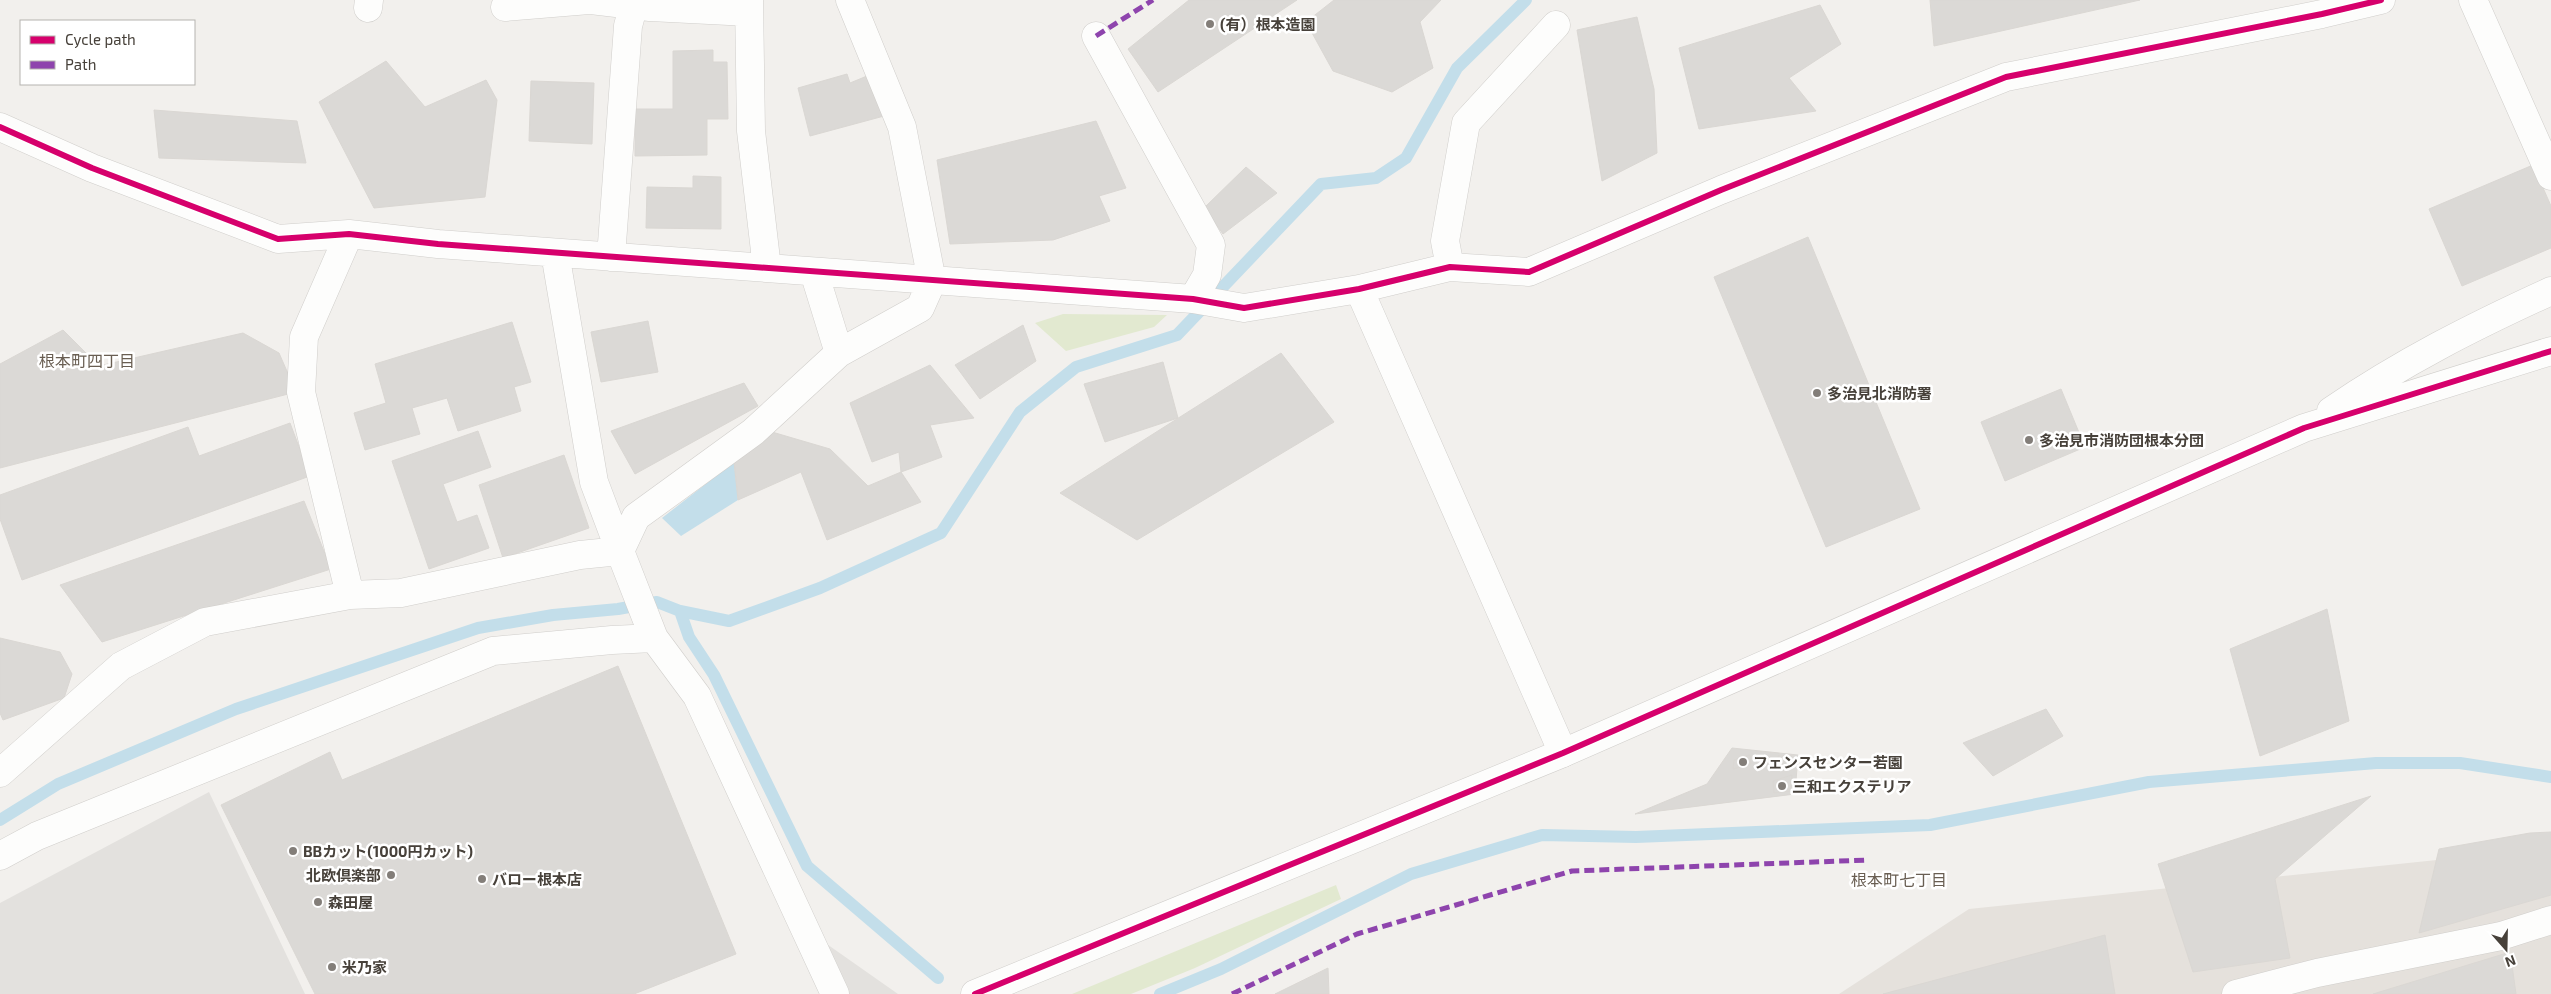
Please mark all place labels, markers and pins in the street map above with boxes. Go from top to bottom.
place label: (有）根本造園 [1220,15,1316,33]
marker: (有）根本造園 [1204,18,1216,30]
place label: 多治見北消防署 [1827,384,1932,402]
marker: 多治見北消防署 [1811,387,1823,399]
place label: 多治見市消防団根本分団 [2039,431,2204,449]
marker: 多治見市消防団根本分団 [2023,434,2035,446]
place label: フェンスセンター若園 [1753,753,1903,771]
marker: フェンスセンター若園 [1737,756,1749,768]
place label: 三和エクステリア [1792,777,1912,795]
marker: 三和エクステリア [1776,780,1788,792]
place label: BBカット(1000円カット) [303,842,473,860]
marker: BBカット(1000円カット) [287,845,299,857]
place label: 北欧倶楽部 [306,866,381,884]
marker: 北欧倶楽部 [385,869,397,881]
place label: バロー根本店 [492,870,582,888]
marker: バロー根本店 [476,873,488,885]
place label: 森田屋 [328,893,373,911]
marker: 森田屋 [312,896,324,908]
place label: 米乃家 [342,958,387,976]
marker: 米乃家 [326,961,338,973]

